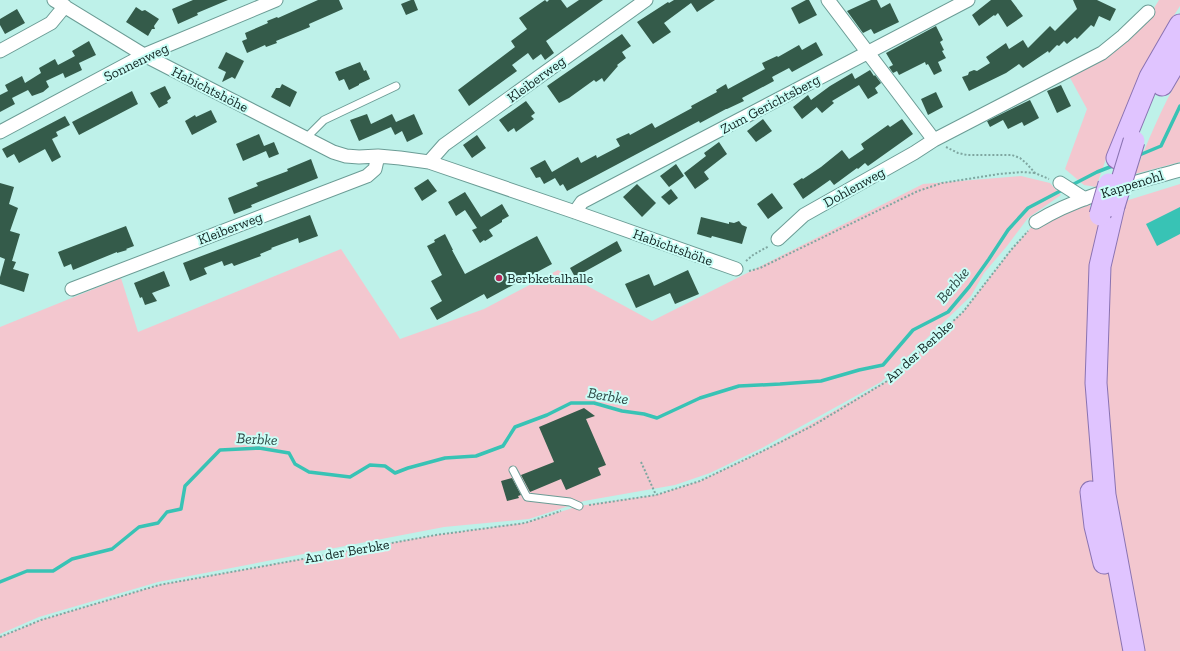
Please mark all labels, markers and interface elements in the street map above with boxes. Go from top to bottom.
street label: Sonnenweg [101,39,172,85]
street label: Kleiberweg [504,52,569,106]
street label: Habichtshöhe [169,63,251,116]
street label: Zum Gerichtsberg [718,71,823,138]
street label: Dohlenweg [820,163,888,211]
street label: Kappenohl [1099,167,1166,202]
street label: Kleiberweg [195,208,265,249]
street label: Habichtshöhe [631,225,715,270]
water label: Berbke [933,263,973,307]
place label: Berbketalhalle [507,270,594,287]
marker: Berbketalhalle [494,273,504,283]
street label: An der Berbke [882,316,957,386]
water label: Berbke [586,384,630,408]
water label: Berbke [236,429,278,449]
street label: An der Berbke [304,536,391,567]

